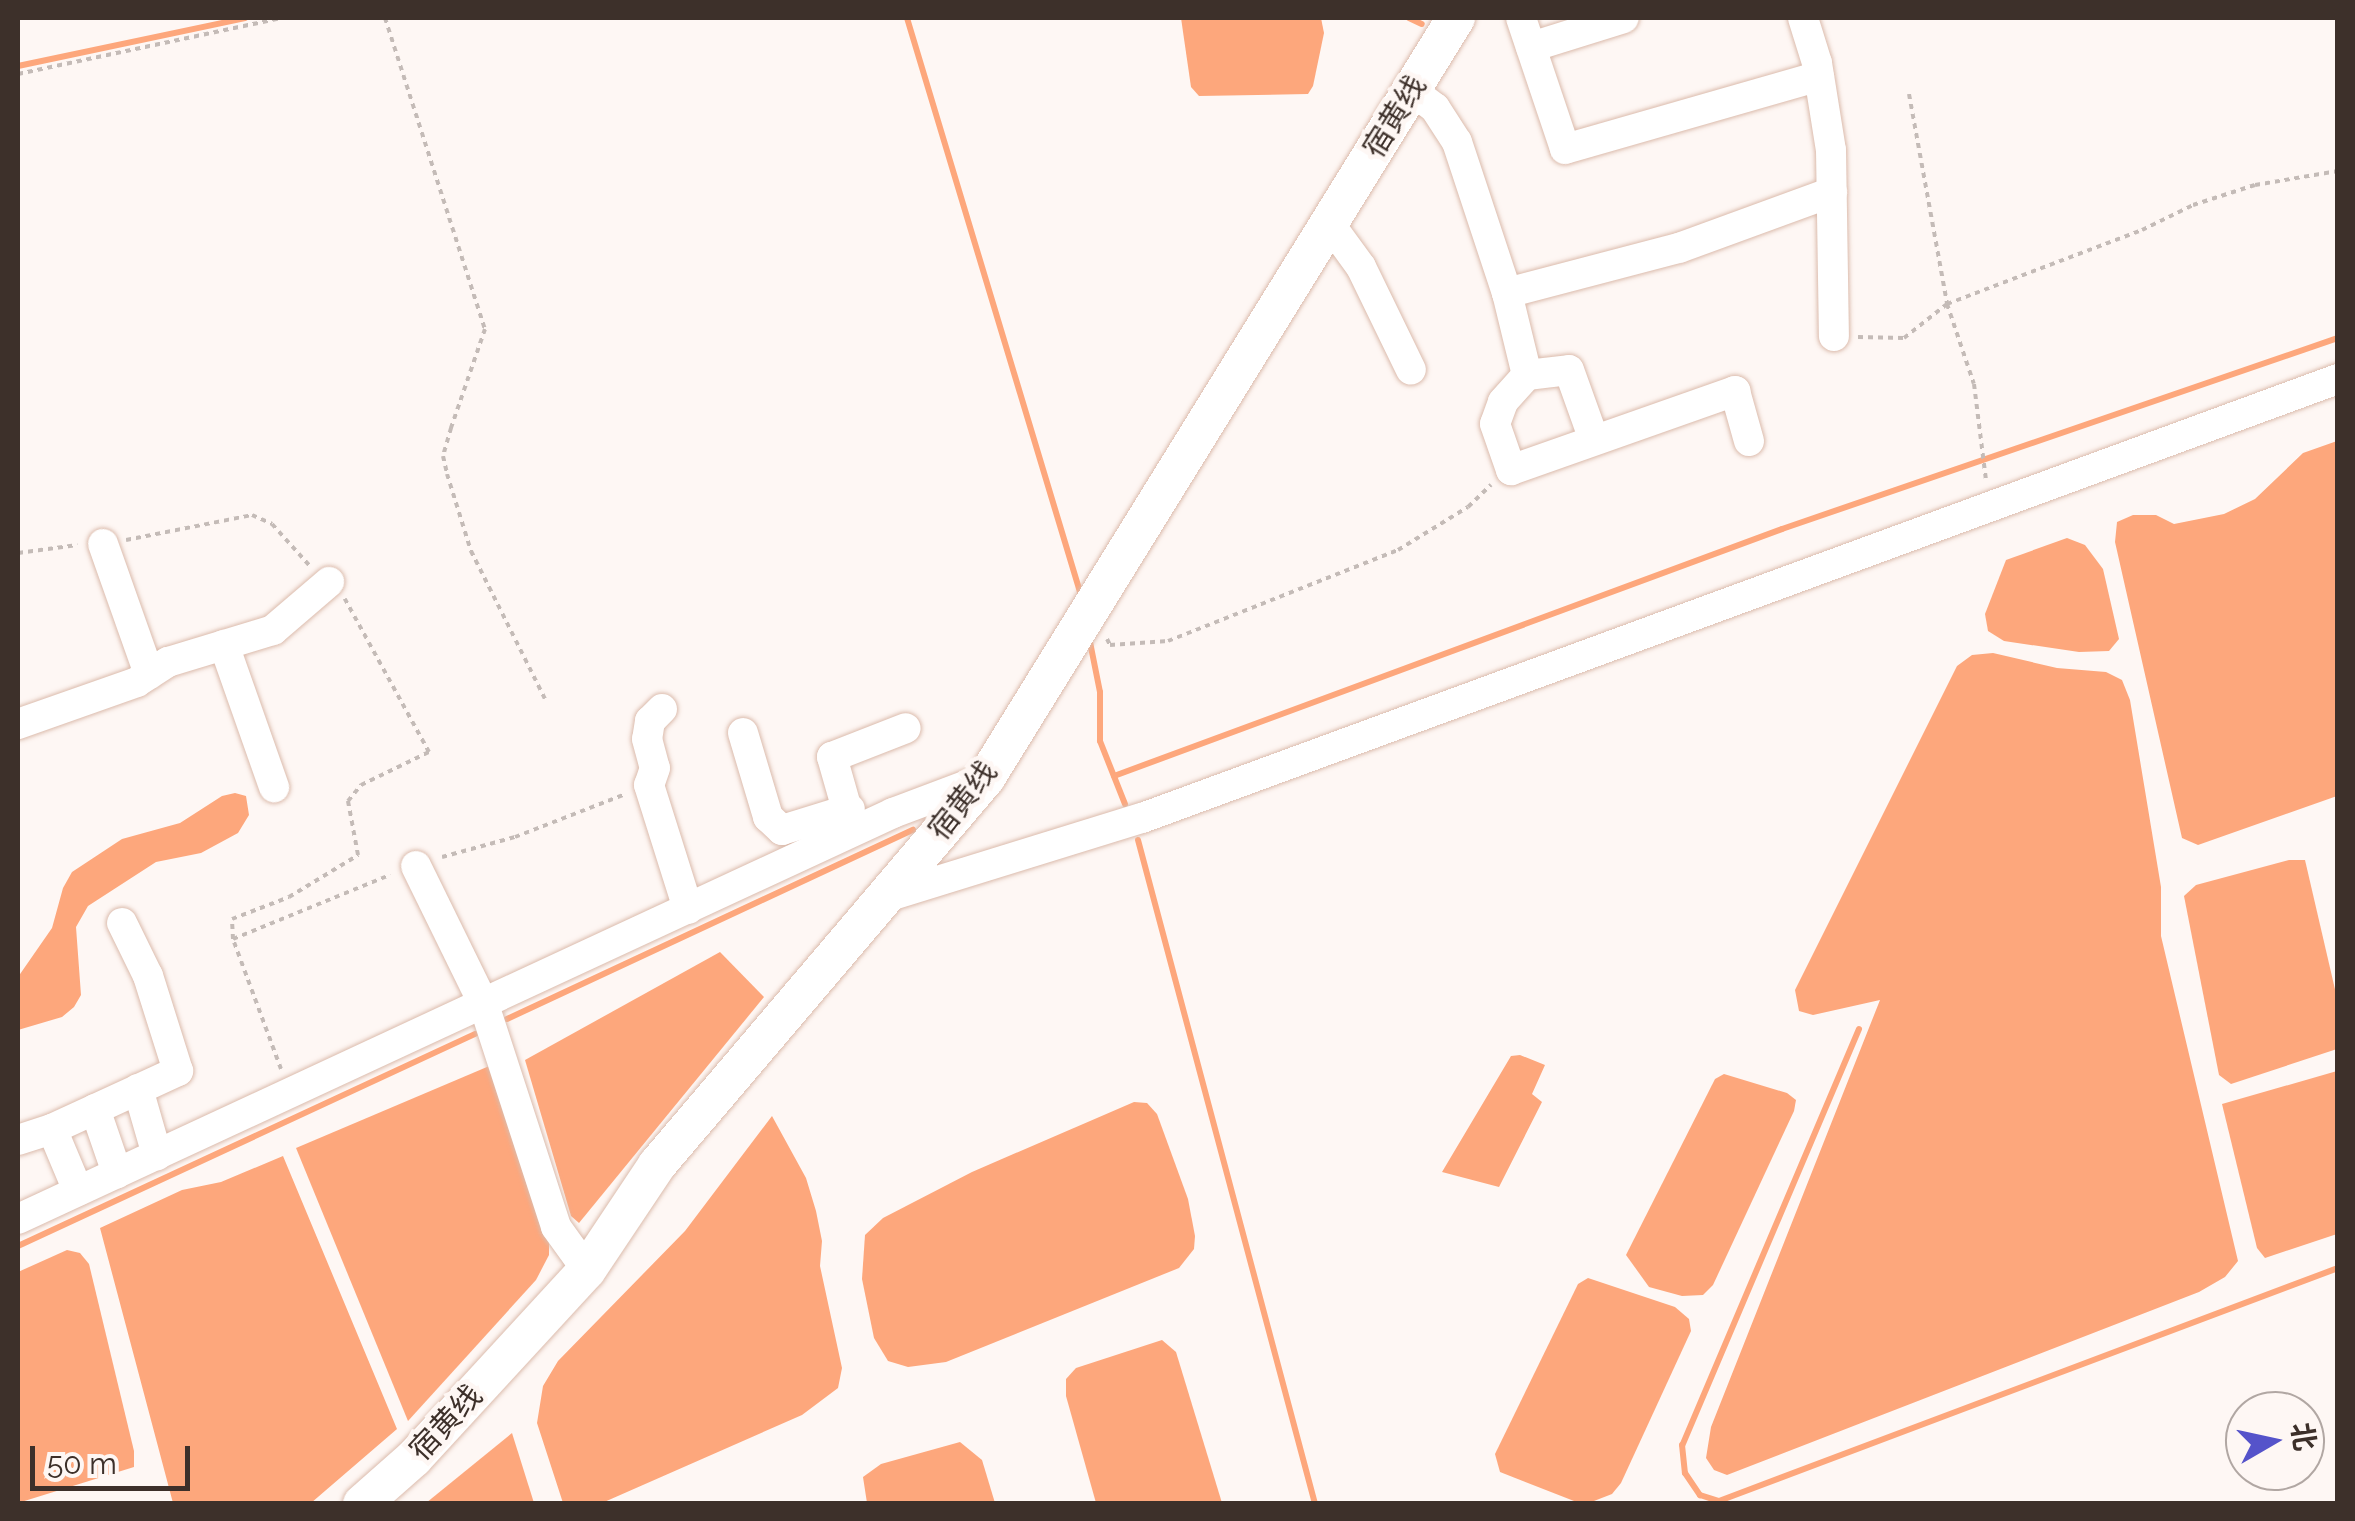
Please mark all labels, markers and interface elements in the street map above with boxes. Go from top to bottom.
street label: 宿黄线 [1356,69,1434,165]
street label: 宿黄线 [921,754,1005,848]
street label: 宿黄线 [402,1378,490,1468]
north arrow [2225,1391,2325,1491]
text: 北 [2285,1420,2322,1453]
scale bar [35,1426,195,1488]
text: 50 m [47,1446,117,1481]

